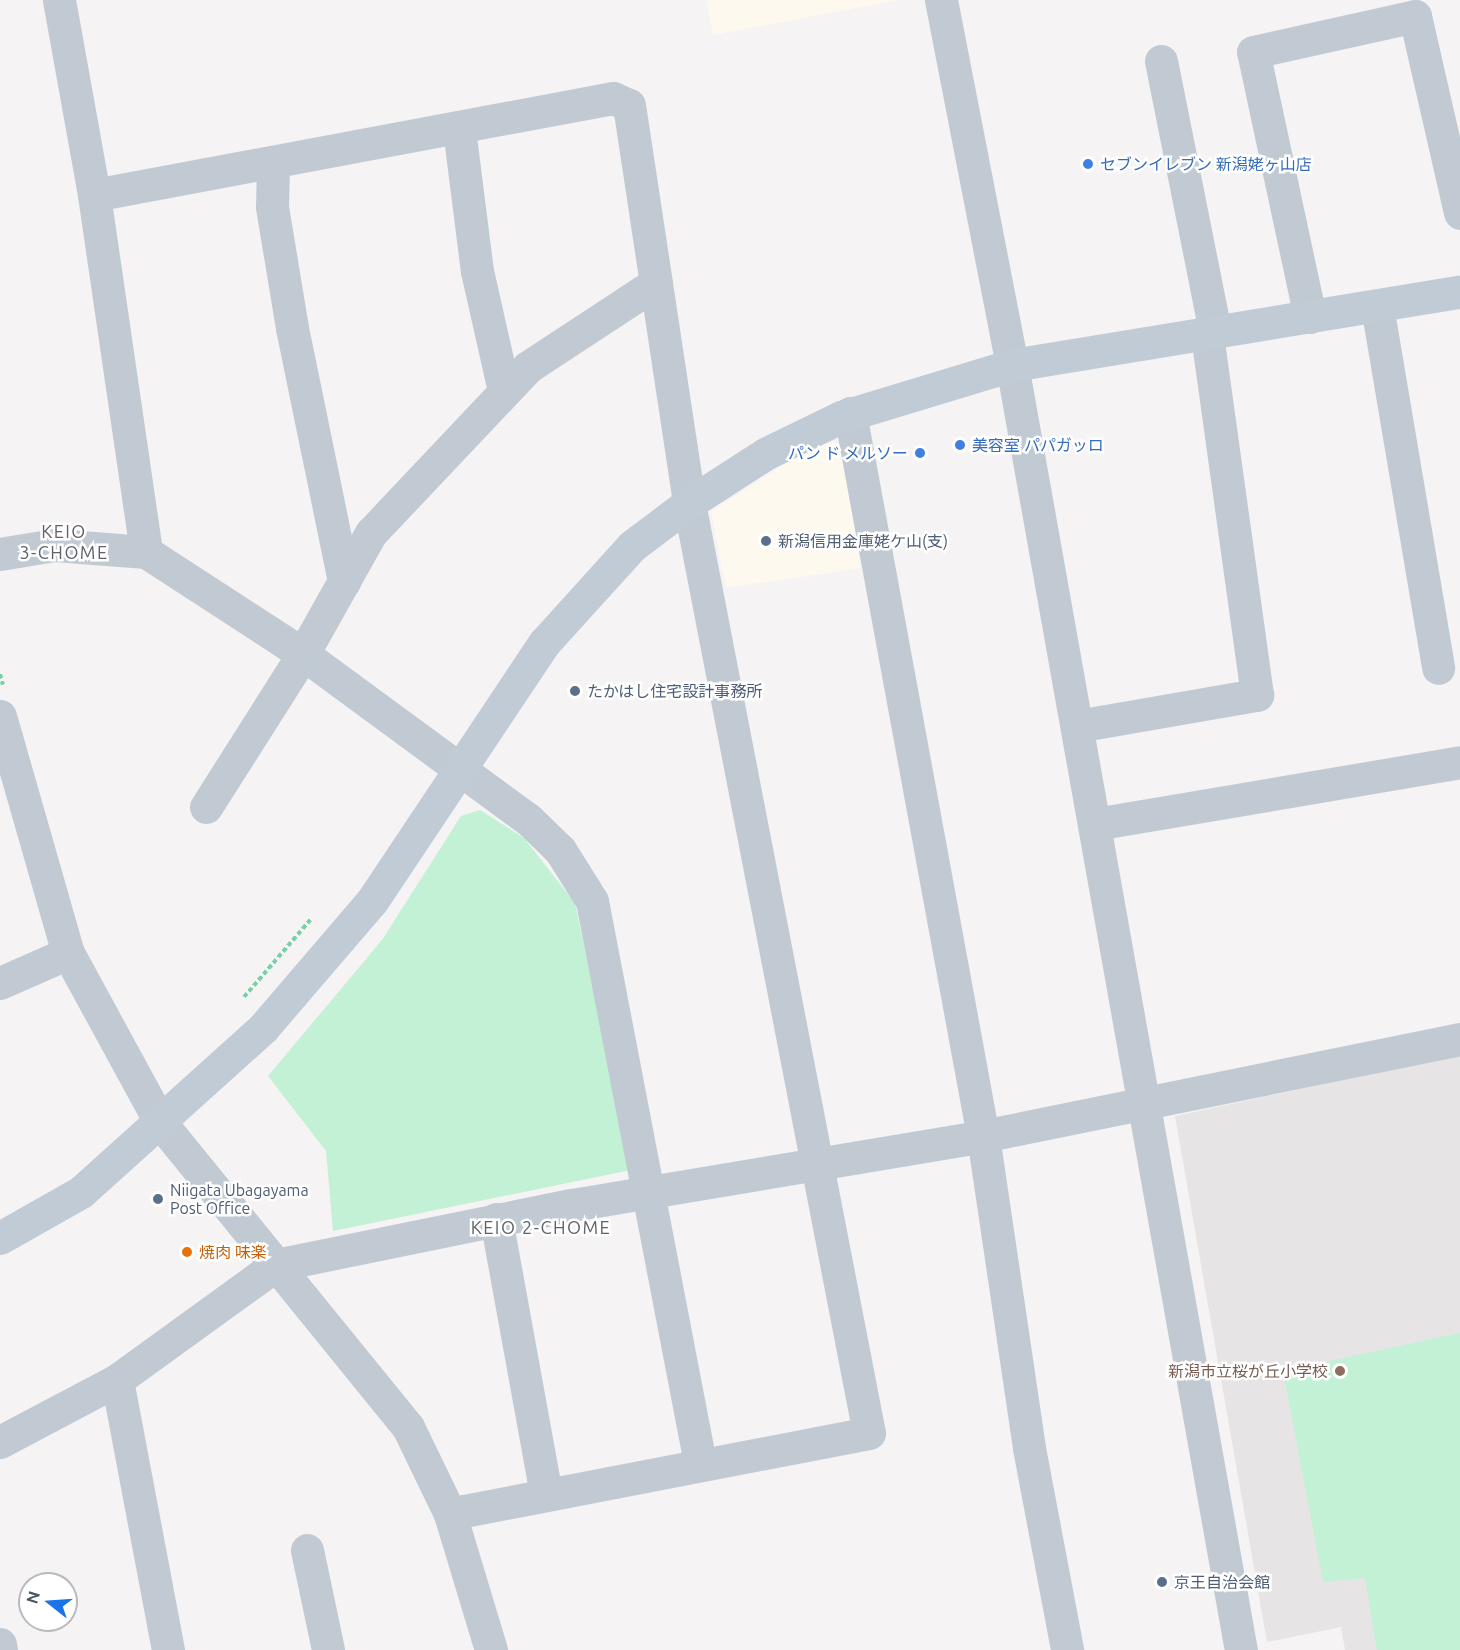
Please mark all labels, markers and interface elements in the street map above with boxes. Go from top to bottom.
place label: セブンイレブン 新潟姥ヶ山店 [1100,154,1312,174]
marker: セブンイレブン 新潟姥ヶ山店 [1081,157,1095,171]
place label: 美容室 パパガッロ [972,435,1104,455]
marker: 美容室 パパガッロ [953,438,967,452]
place label: パン ド メルソー [789,443,908,463]
marker: パン ド メルソー [913,446,927,460]
district label: KEIO 3-CHOME [19,521,109,564]
place label: 新潟信用金庫姥ケ山(支) [778,531,948,551]
marker: 新潟信用金庫姥ケ山(支) [759,534,773,548]
place label: たかはし住宅設計事務所 [587,681,763,701]
marker: たかはし住宅設計事務所 [568,684,582,698]
place label: Niigata Ubagayama Post Office [170,1180,309,1218]
marker: Niigata Ubagayama Post Office [151,1192,165,1206]
district label: KEIO 2-CHOME [471,1216,611,1238]
place label: 焼肉 味楽 [199,1242,267,1262]
marker: 焼肉 味楽 [180,1245,194,1259]
place label: 新潟市立桜が丘小学校 [1168,1361,1328,1381]
marker: 新潟市立桜が丘小学校 [1333,1364,1347,1378]
north arrow [18,1572,78,1632]
place label: 京王自治会館 [1174,1572,1270,1592]
marker: 京王自治会館 [1155,1575,1169,1589]
text: N [22,1589,43,1606]

